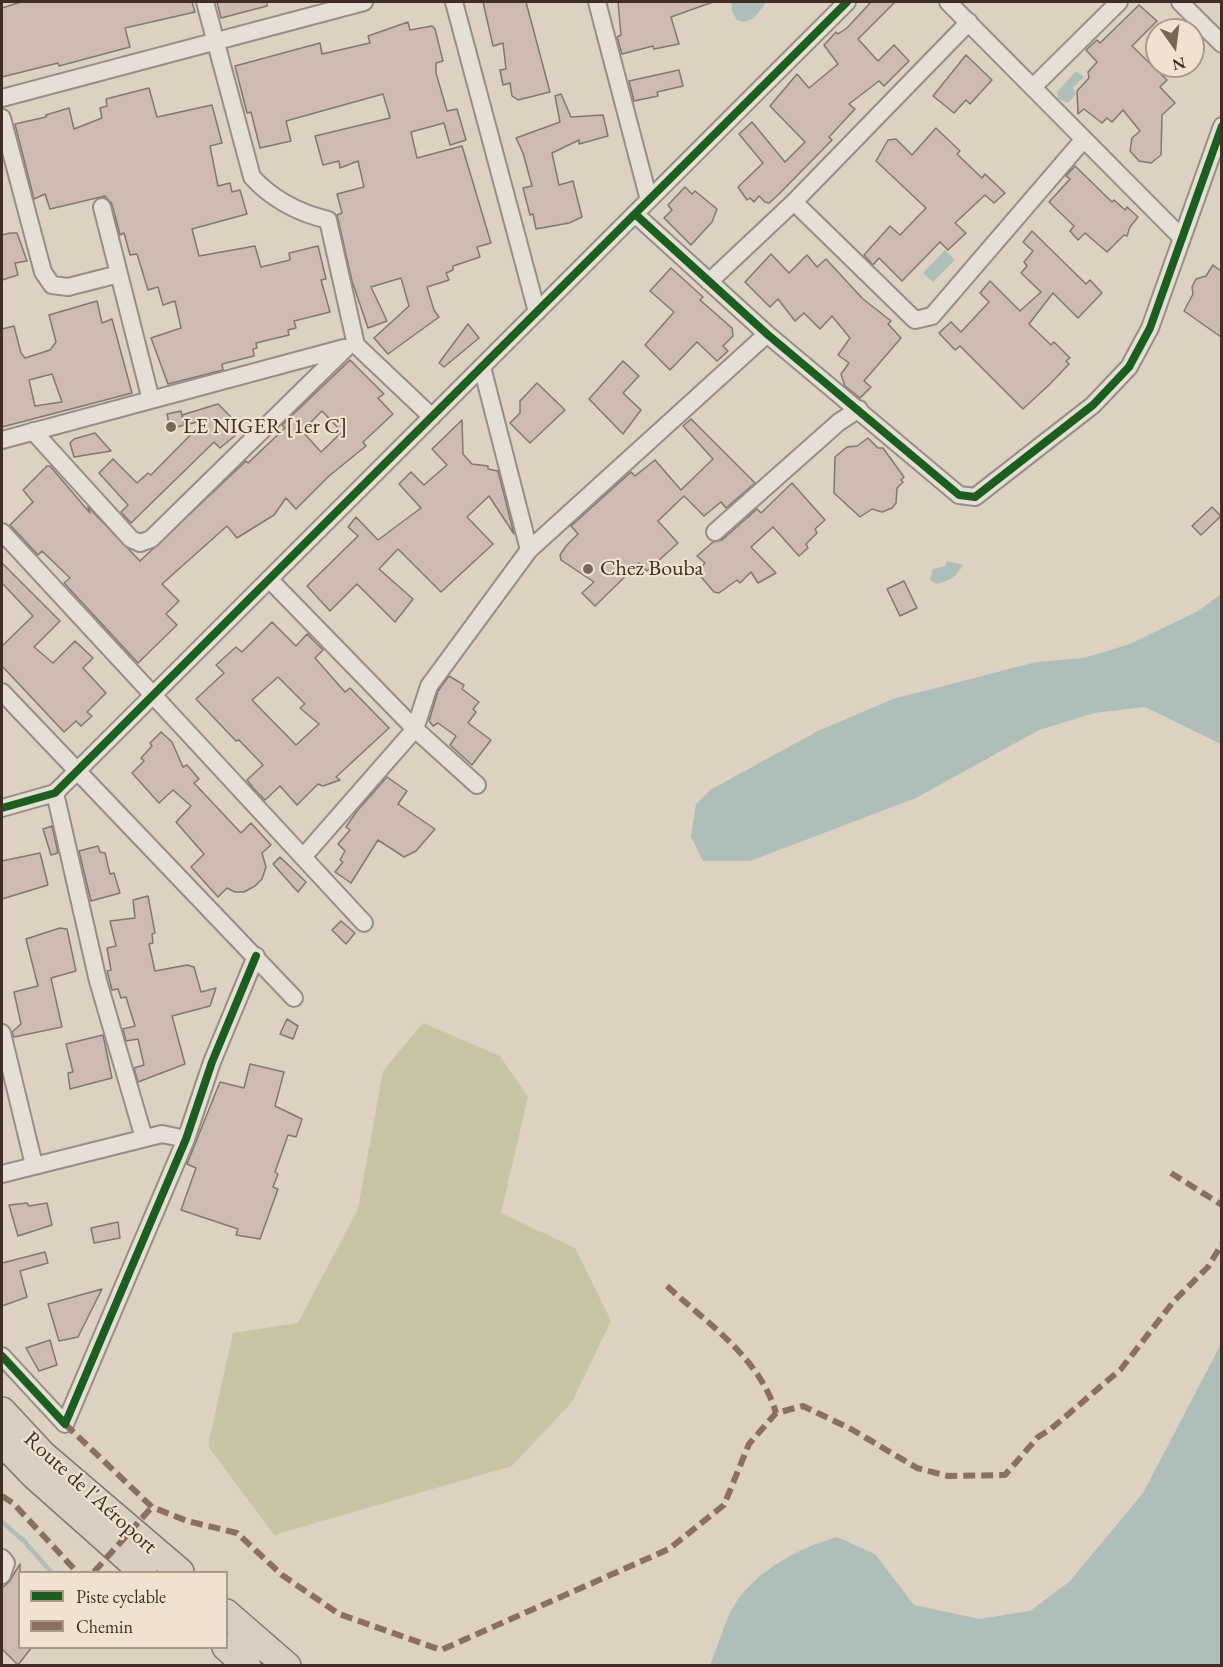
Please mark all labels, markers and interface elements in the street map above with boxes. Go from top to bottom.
north arrow [1145,18,1205,78]
text: N [1170,52,1188,76]
place label: LE NIGER [1er C] [183,414,347,440]
marker: LE NIGER [1er C] [164,420,178,434]
place label: Chez Bouba [600,556,703,582]
marker: Chez Bouba [581,562,595,576]
street label: Route de l'Aéroport [18,1426,162,1560]
legend [18,1571,228,1649]
text: Piste cyclable [76,1585,166,1608]
text: Chemin [76,1615,133,1638]

